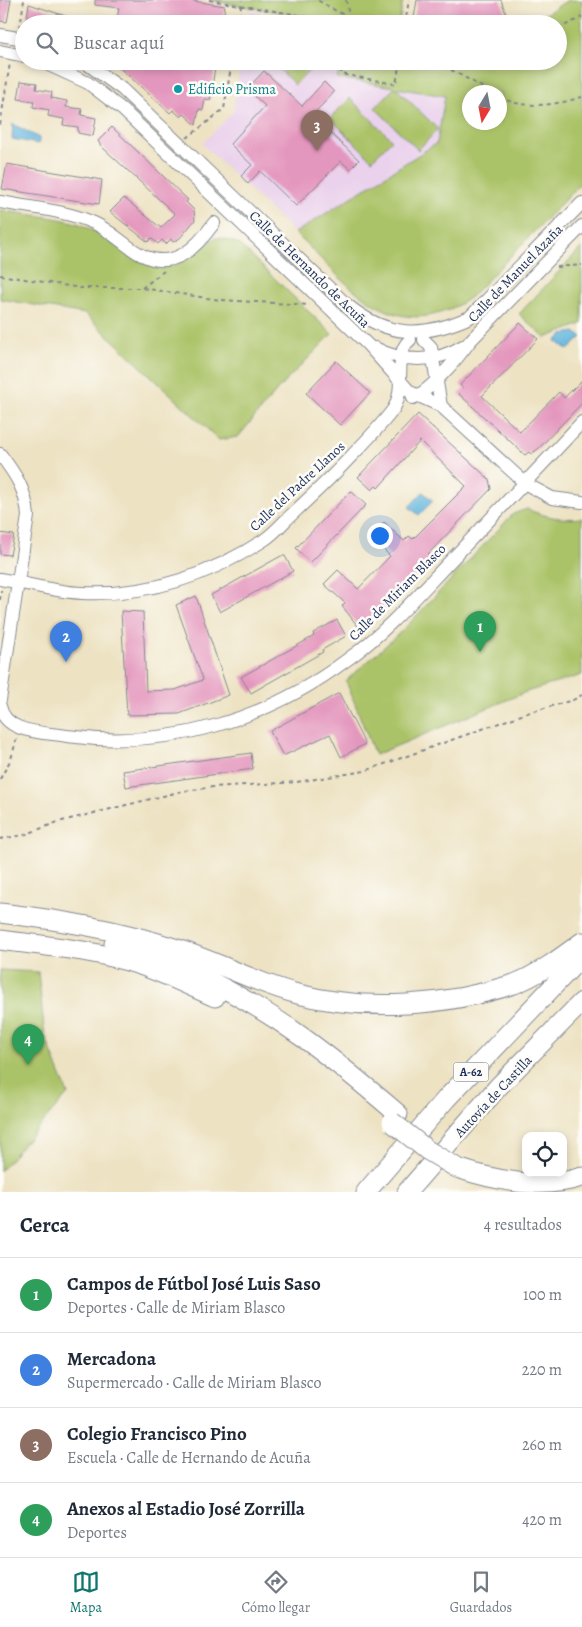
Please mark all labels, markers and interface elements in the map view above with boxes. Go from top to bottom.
search box [15,15,567,70]
icon: search [33,29,61,57]
text: Buscar aquí [73,30,164,56]
place label: Edificio Prisma [188,80,276,99]
marker: Edificio Prisma [172,83,184,95]
north arrow [462,85,507,130]
pin: 3 [301,110,333,151]
street label: Calle de Hernando de Acuña [245,207,375,333]
street label: Calle de Manuel Azaña [464,220,567,326]
street label: Calle del Padre Llanos [245,437,349,536]
your location [367,523,393,549]
street label: Calle de Miriam Blasco [345,540,450,645]
pin: 1 [464,611,496,652]
pin: 2 [50,621,82,662]
pin: 4 [12,1024,44,1065]
street label: Autovía de Castilla [450,1051,537,1142]
road number: A-62 [454,1062,488,1082]
map controls [522,1132,567,1177]
button: locate [522,1132,567,1177]
text: Cerca [20,1211,70,1239]
text: 4 resultados [484,1214,562,1236]
text: Campos de Fútbol José Luis Saso [67,1271,321,1297]
text: 1 [33,1284,39,1306]
text: 100 m [523,1284,562,1306]
text: Deportes · Calle de Miriam Blasco [67,1297,285,1319]
text: Mercadona [67,1346,156,1372]
text: 2 [32,1359,40,1381]
text: 220 m [522,1359,562,1381]
text: Supermercado · Calle de Miriam Blasco [67,1372,321,1394]
text: Colegio Francisco Pino [67,1421,247,1447]
text: 3 [33,1434,39,1456]
text: 260 m [522,1434,562,1456]
text: Escuela · Calle de Hernando de Acuña [67,1447,311,1469]
text: Anexos al Estadio José Zorrilla [67,1496,305,1522]
text: 4 [32,1509,40,1531]
text: 420 m [522,1509,562,1531]
text: Deportes [67,1522,127,1544]
tab: Mapa [70,1568,102,1617]
tab: Cómo llegar [242,1568,310,1617]
tab: Guardados [450,1568,512,1617]

